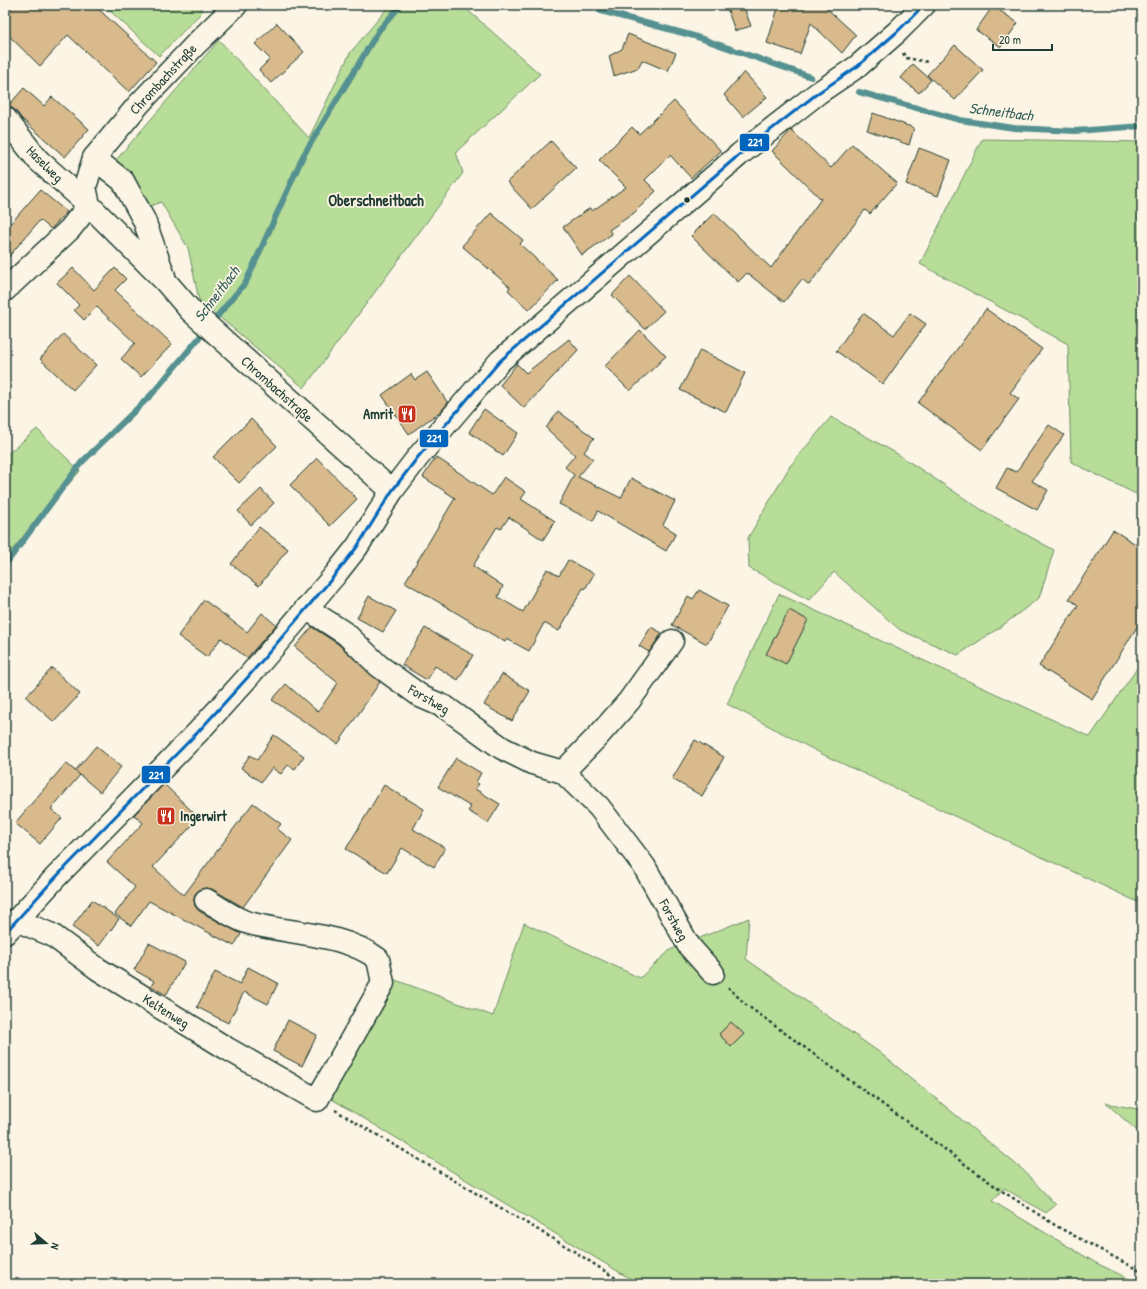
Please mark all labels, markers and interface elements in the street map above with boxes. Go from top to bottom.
scale bar [993,26,1052,52]
text: 20 m [999,31,1021,48]
street label: Chrombachstraße [125,39,202,119]
water label: Schneitbach [968,97,1036,126]
line badge: 221 [739,133,770,152]
text: 221 [748,135,762,149]
street label: Haselweg [22,141,68,187]
district label: Oberschneitbach [328,189,424,211]
unlabelled marker [682,195,692,205]
water label: Schneitbach [189,260,245,326]
street label: Chrombachstraße [237,351,318,427]
restaurant icon: Amrit [396,403,418,425]
place label: Amrit [363,404,394,423]
line badge: 221 [419,429,449,448]
text: 221 [427,431,441,445]
street label: Forstweg [404,679,453,719]
line badge: 221 [141,765,171,784]
text: 221 [149,768,163,782]
restaurant icon: Ingerwirt [155,805,177,827]
place label: Ingerwirt [180,806,228,827]
street label: Forstweg [654,895,694,944]
street label: Keltenweg [139,989,193,1033]
north arrow [26,1223,66,1263]
text: N [48,1241,63,1251]

